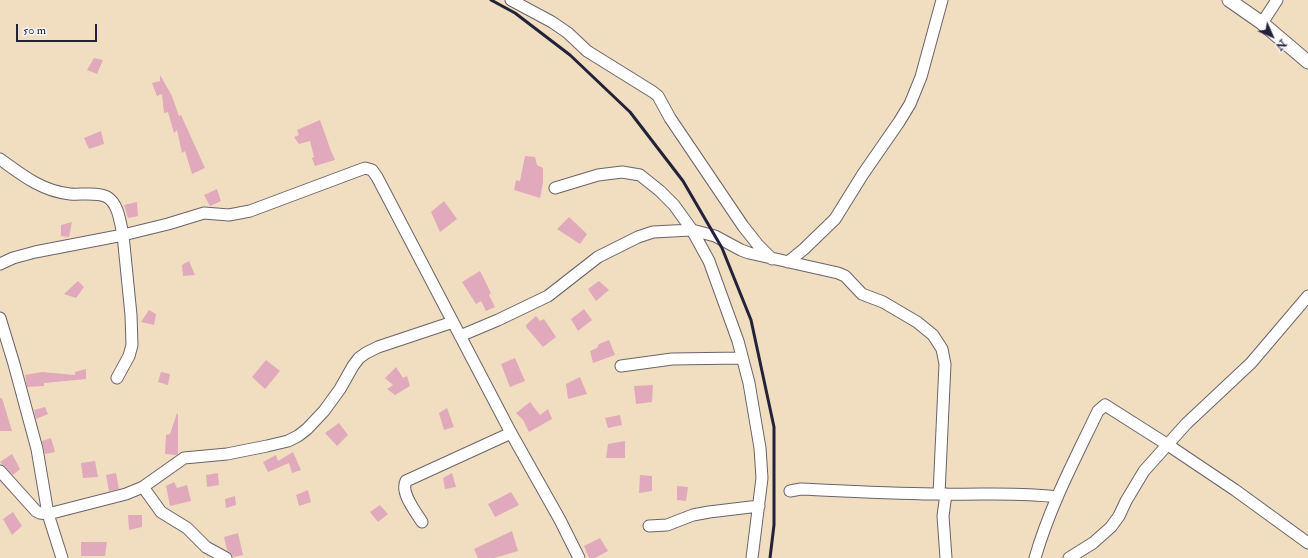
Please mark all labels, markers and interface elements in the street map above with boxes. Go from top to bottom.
scale bar [18,16,99,42]
north arrow [1252,16,1292,56]
text: 50 m [23,23,46,38]
text: N [1273,37,1289,53]

